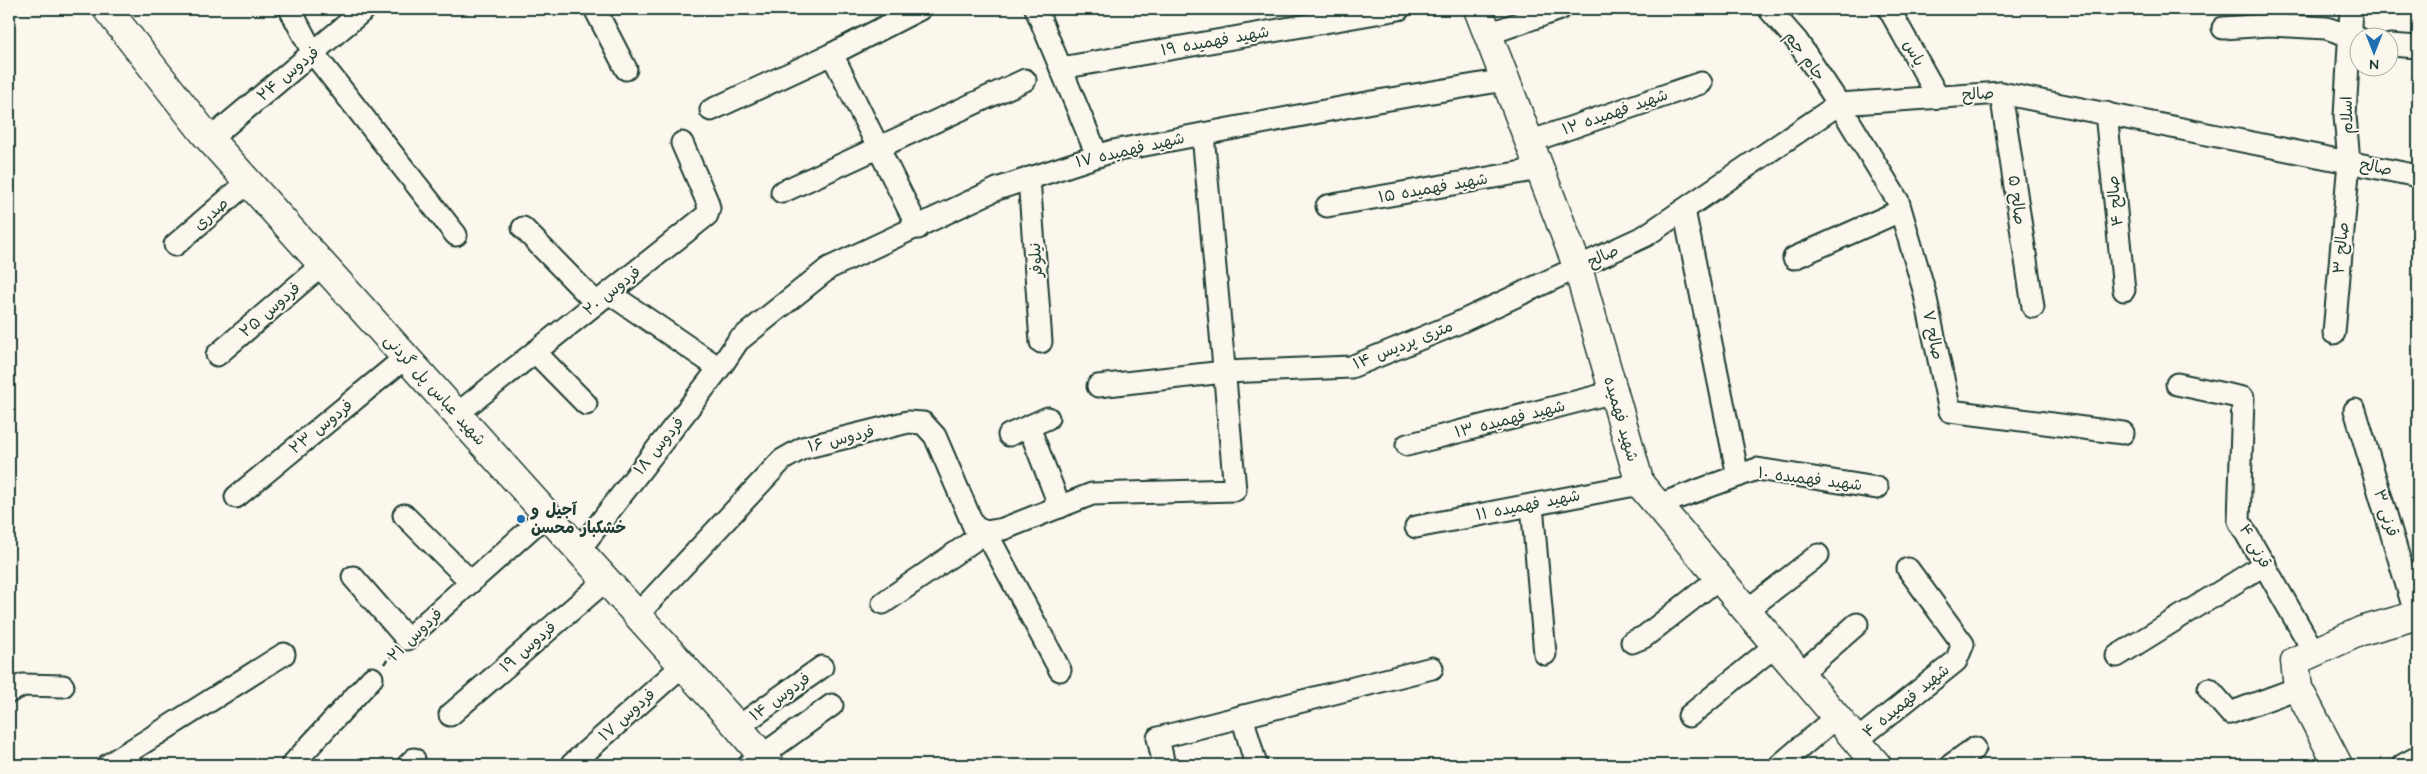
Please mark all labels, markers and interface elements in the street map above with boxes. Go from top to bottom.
street label: شهید فهمیده ۱۹ [1159,21,1271,61]
street label: جام جم [1779,27,1831,86]
north arrow [2350,28,2400,78]
street label: یاس [1898,36,1930,70]
street label: فردوس ۲۴ [252,41,324,107]
text: N [2369,54,2378,74]
street label: صالح [1961,82,1995,106]
street label: شهید فهمیده ۱۲ [1559,84,1671,140]
street label: اسلام [2336,96,2359,134]
street label: شهید فهمیده ۱۷ [1073,127,1187,173]
street label: صالح [2358,153,2394,181]
street label: شهید فهمیده ۱۵ [1376,168,1490,208]
street label: صالح ۵ [2003,174,2031,226]
street label: صالح ۴ [2101,175,2129,227]
street label: صدری [189,193,233,235]
street label: صالح ۳ [2328,221,2354,275]
street label: صالح [1584,239,1622,273]
street label: نیلوفر [1024,242,1048,280]
street label: فردوس ۲۰ [579,261,645,321]
street label: فردوس ۲۵ [235,277,305,343]
street label: صالح ۷ [1917,308,1949,362]
street label: ۱۴ متری پردیس [1350,315,1456,375]
street label: شهید عباس پل گردنی [379,330,491,450]
street label: شهید فهمیده [1598,374,1644,464]
street label: فردوس ۲۳ [284,394,358,460]
street label: شهید فهمیده ۱۳ [1452,395,1568,443]
street label: فردوس ۱۸ [629,412,689,480]
street label: فردوس ۱۶ [805,420,877,458]
street label: شهید فهمیده ۱۰ [1756,462,1864,496]
street label: شهید فهمیده ۱۱ [1474,484,1582,526]
street label: قرنی ۳ [2368,487,2404,539]
place label: آجیل و خشکبار محسن [530,499,626,539]
marker: آجیل و خشکبار محسن [515,513,527,525]
street label: قرنی ۴ [2234,520,2276,572]
street label: فردوس ۲۱ [383,603,447,667]
street label: فردوس ۱۹ [495,616,561,678]
street label: شهید فهمیده ۴ [1858,659,1954,743]
street label: فردوس ۱۴ [745,668,815,726]
street label: فردوس ۱۷ [594,684,660,746]

